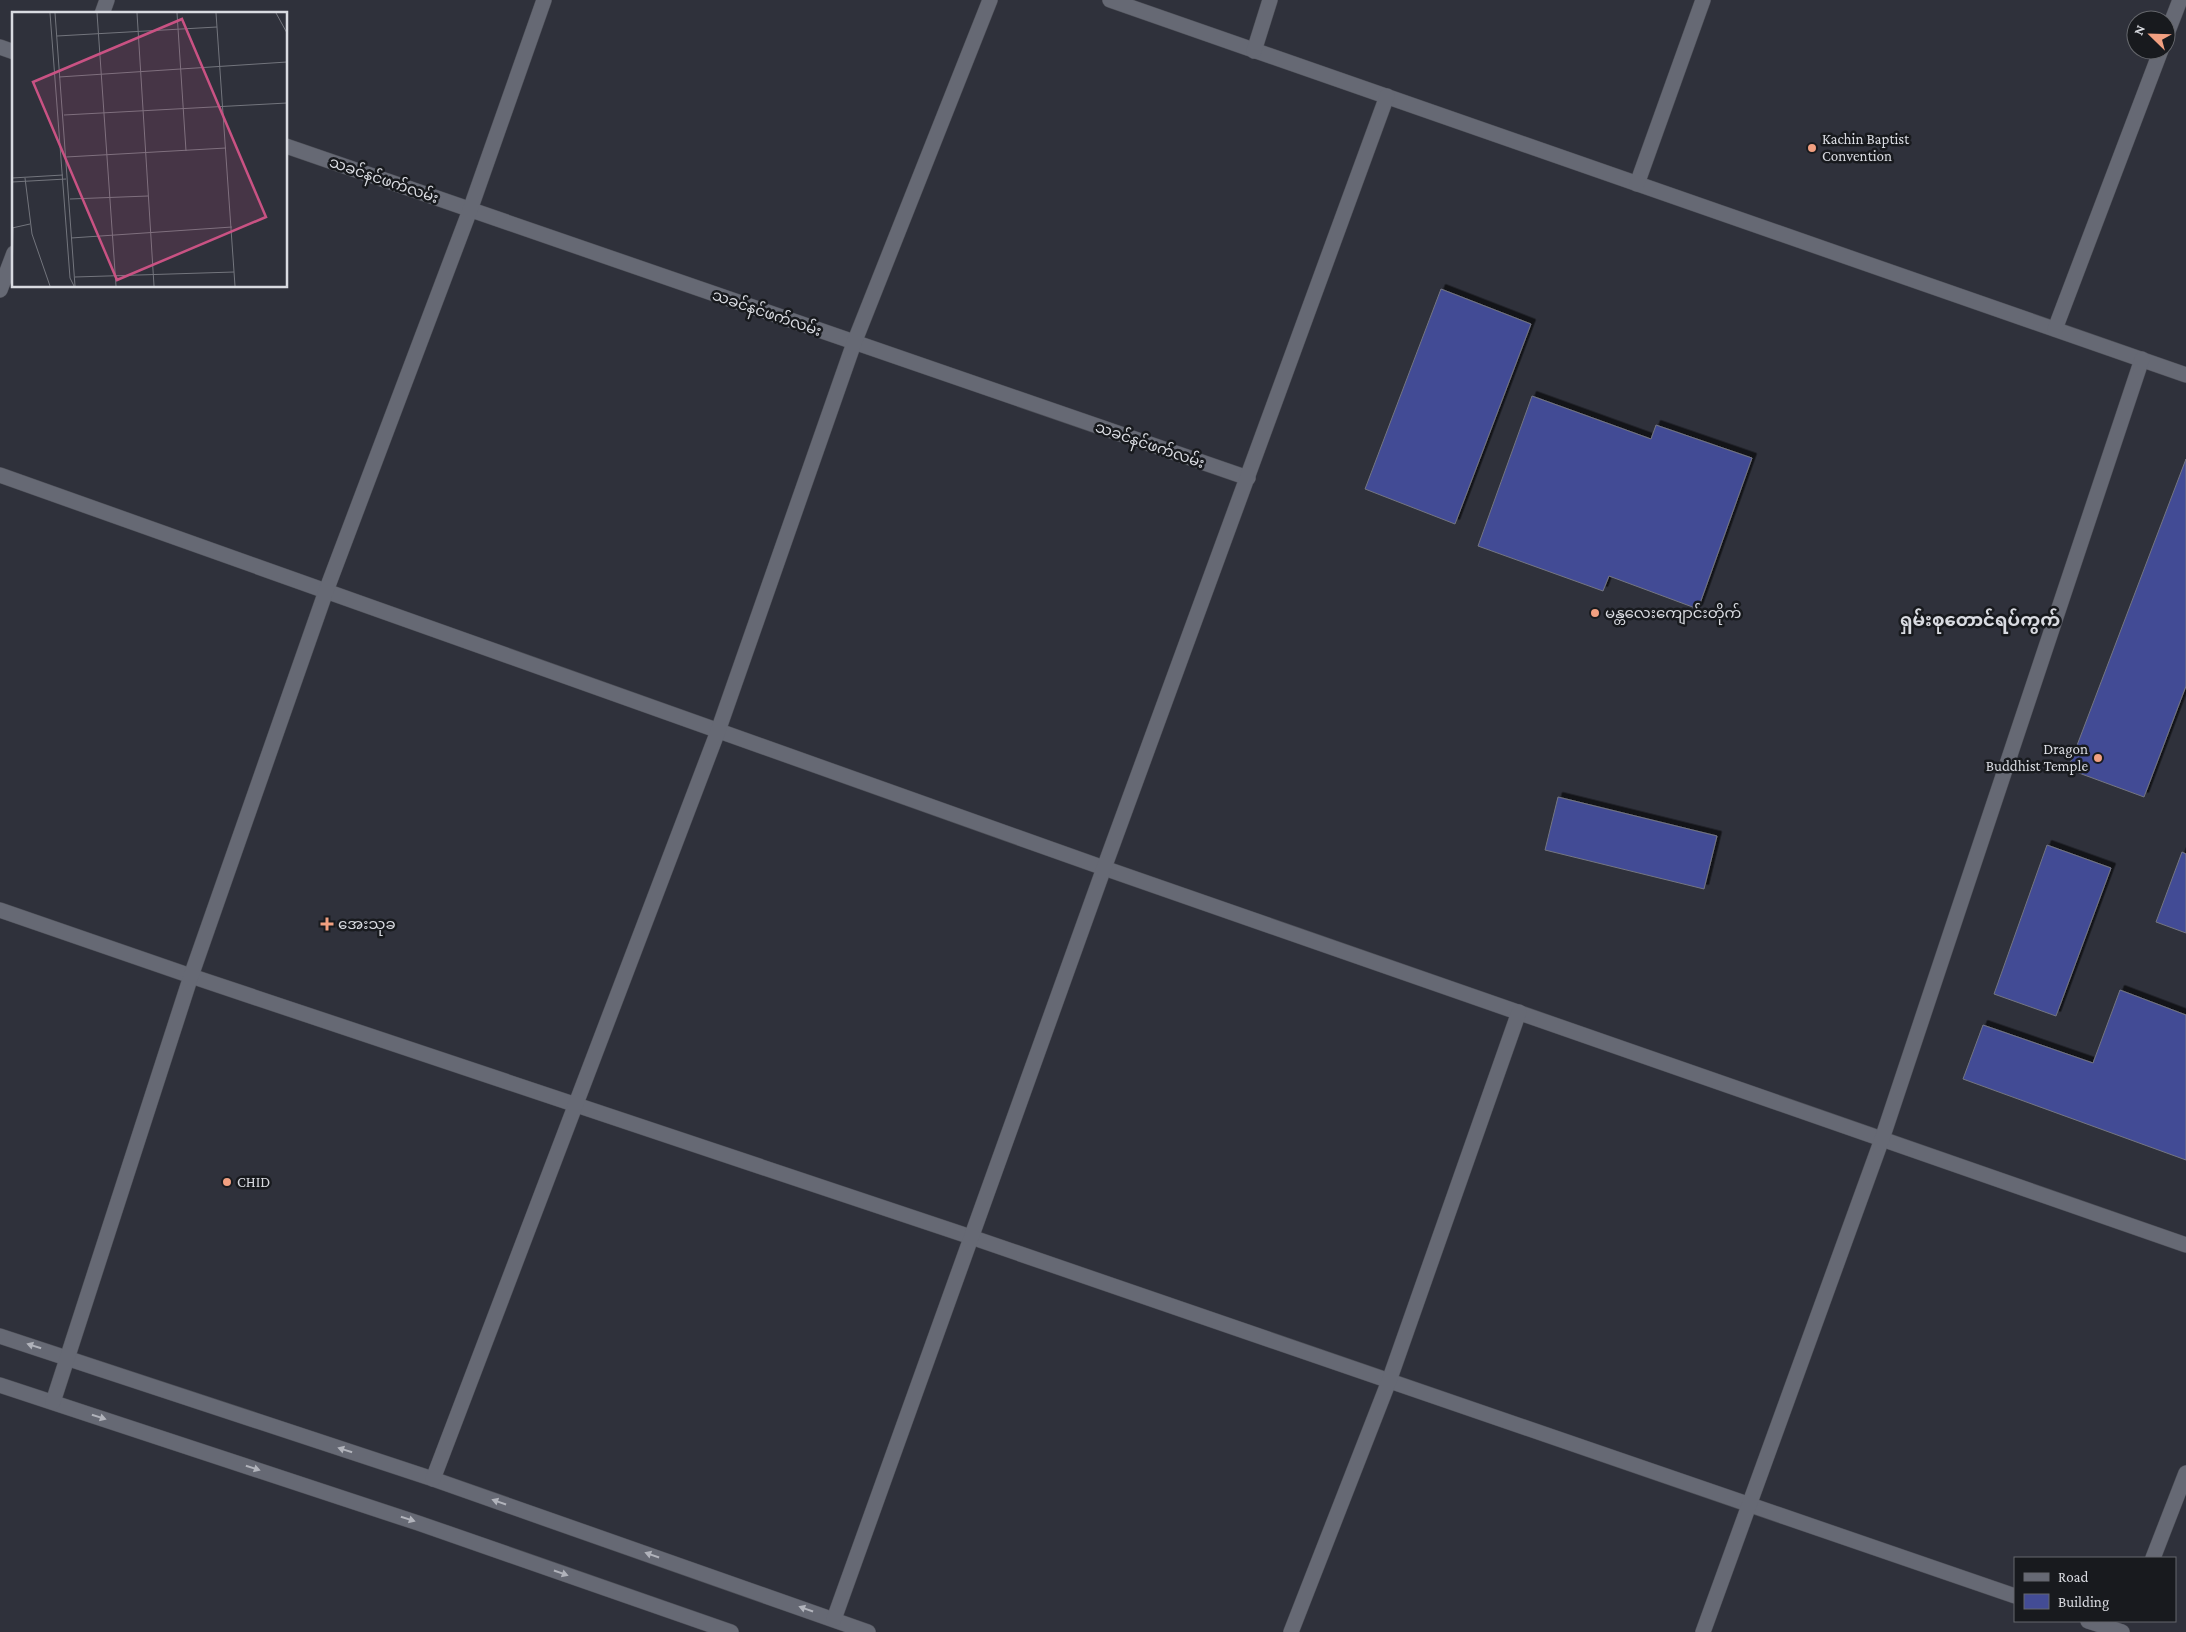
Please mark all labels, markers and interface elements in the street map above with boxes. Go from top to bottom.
north arrow [2126,10,2176,60]
inset map [12,12,288,288]
text: N [2130,22,2148,37]
place label: Kachin Baptist Convention [1822,131,1910,164]
marker: Kachin Baptist Convention [1806,142,1818,154]
street label: သခင်နင်ဖက်လမ်း [326,152,441,210]
street label: သခင်နင်ဖက်လမ်း [709,285,824,343]
street label: သခင်နင်ဖက်လမ်း [1092,417,1207,475]
place label: မန္တလေးကျောင်းတိုက် [1605,603,1742,625]
marker: မန္တလေးကျောင်းတိုက် [1589,607,1601,619]
district label: ရှမ်းစုတောင်ရပ်ကွက် [1900,608,2060,634]
place label: Dragon Buddhist Temple [1986,741,2088,775]
marker: Dragon Buddhist Temple [2092,752,2104,764]
place label: အေးသုခ [338,916,396,936]
marker: အေးသုခ [320,917,334,931]
place label: CHID [237,1174,270,1190]
marker: CHID [221,1176,233,1188]
one-way arrow [26,1342,41,1350]
one-way arrow [92,1414,107,1422]
one-way arrow [337,1445,352,1453]
one-way arrow [246,1465,261,1473]
one-way arrow [491,1498,506,1506]
one-way arrow [400,1516,415,1524]
one-way arrow [645,1551,660,1559]
legend [2014,1557,2176,1622]
text: Road [2058,1569,2089,1585]
one-way arrow [554,1570,569,1577]
text: Building [2058,1594,2109,1611]
one-way arrow [798,1605,813,1612]

